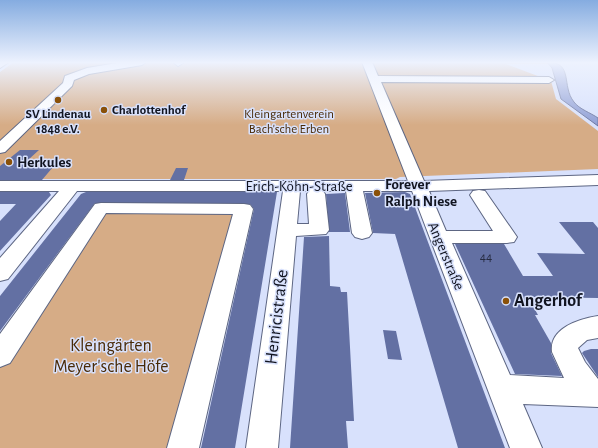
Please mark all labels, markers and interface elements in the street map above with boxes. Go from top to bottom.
marker: SV Lindenau 1848 e.V. [53,95,63,105]
place label: Charlottenhof [112,104,187,117]
marker: Charlottenhof [99,105,109,115]
place label: SV Lindenau 1848 e.V. [26,108,91,136]
park label: Kleingartenverein Bach'sche Erben [244,108,334,136]
place label: Herkules [17,155,72,170]
marker: Herkules [4,157,14,167]
place label: Forever Ralph Niese [385,177,457,209]
street label: Erich-Köhn-Straße [245,179,353,194]
marker: Forever Ralph Niese [372,188,382,198]
street label: Angerstraße [425,220,467,292]
house number: 44 [480,251,492,264]
street label: Henricistraße [262,269,292,365]
place label: Angerhof [514,292,584,310]
marker: Angerhof [501,296,511,306]
park label: Kleingärten Meyer'sche Höfe [53,337,169,376]

